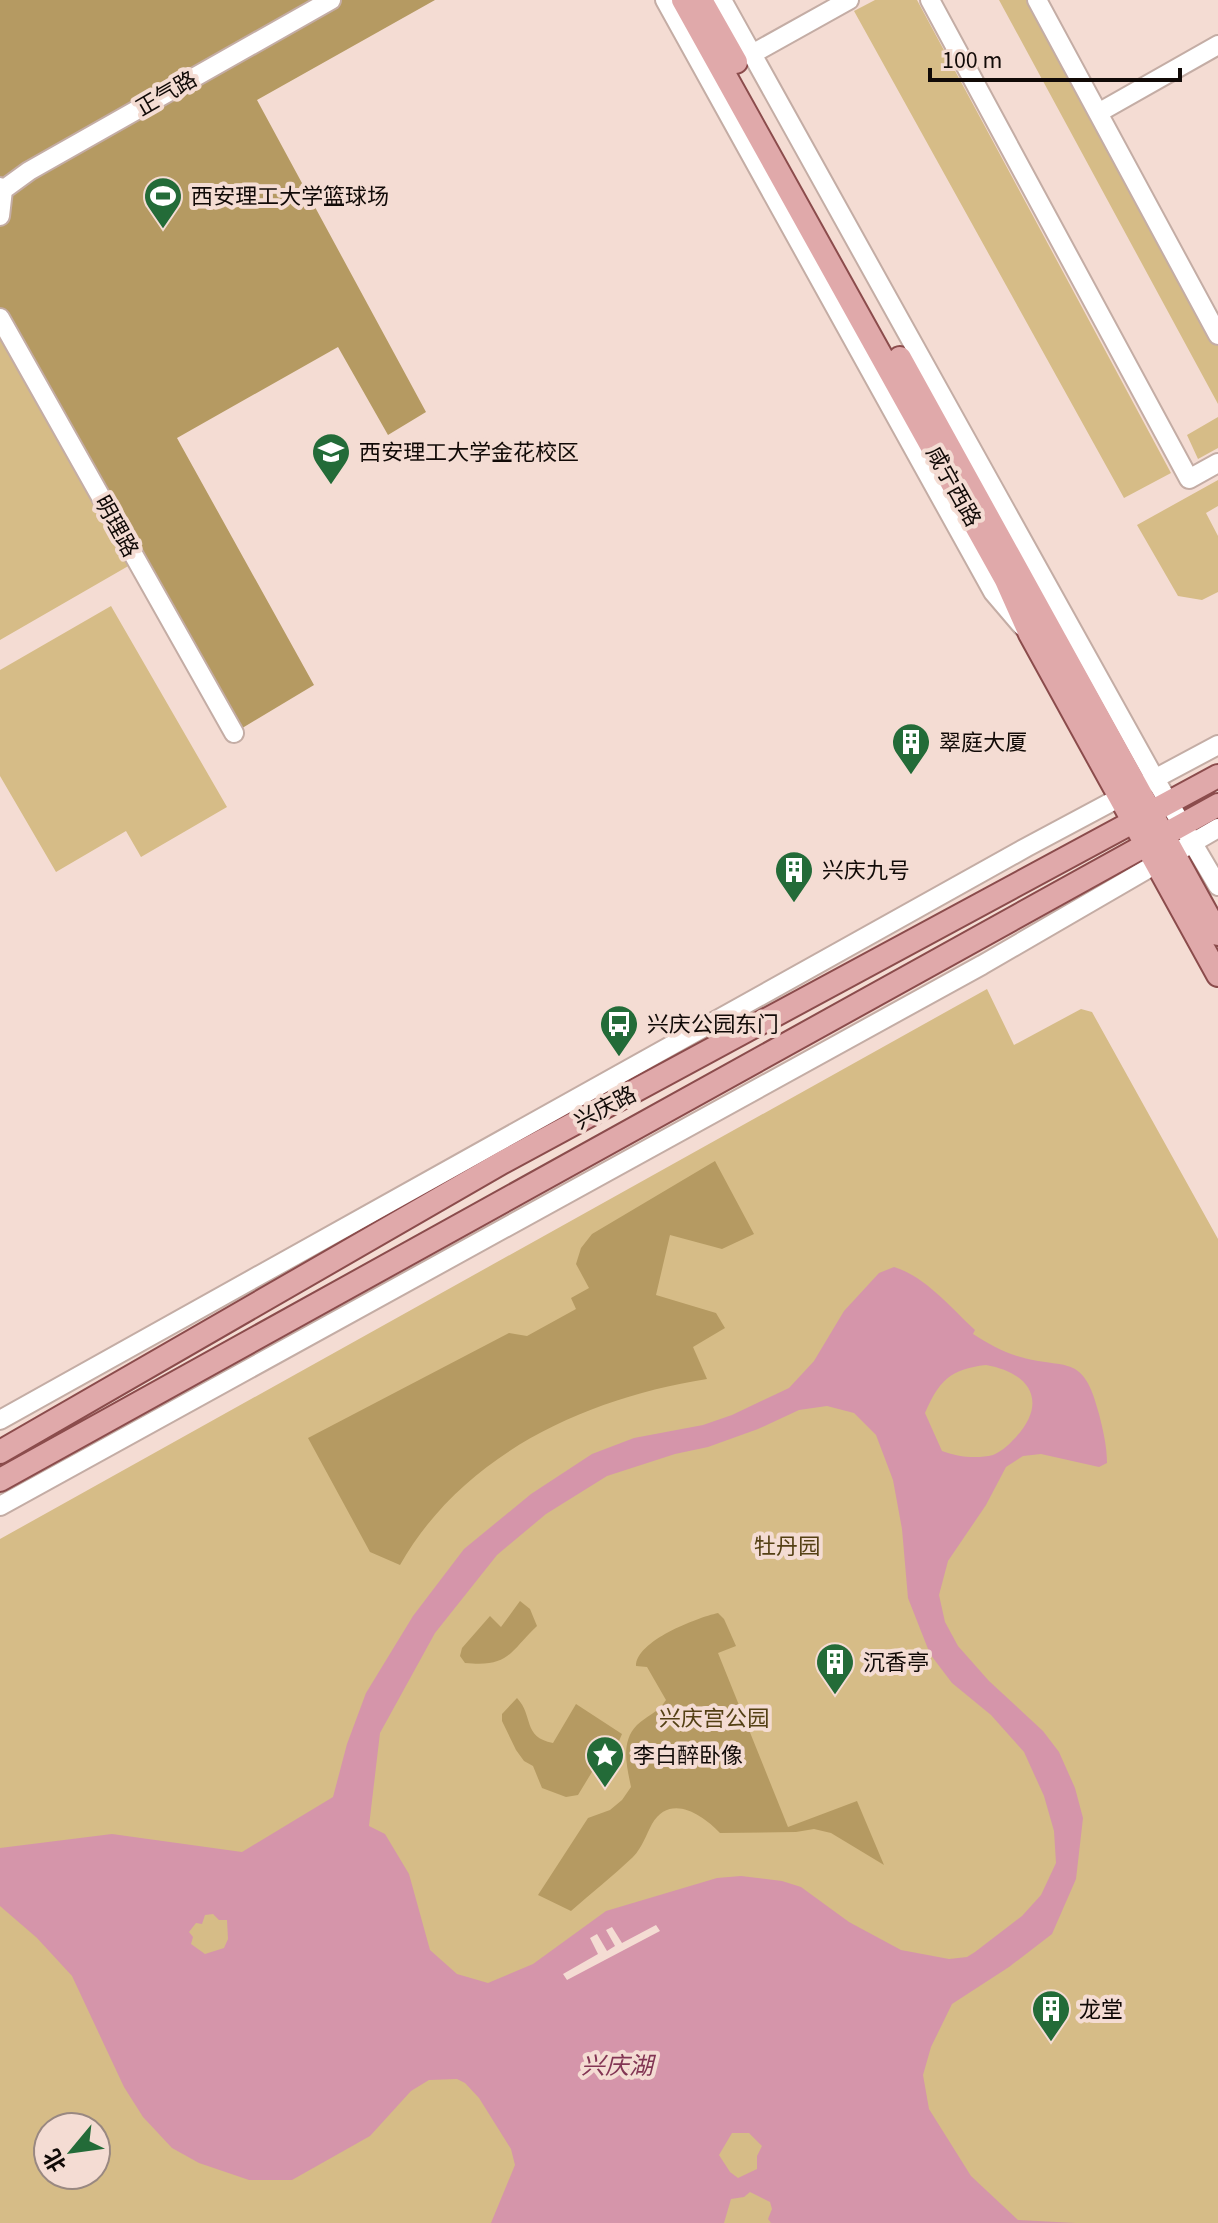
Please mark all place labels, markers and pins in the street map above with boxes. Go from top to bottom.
sports icon: 西安理工大学篮球场 [142,175,184,230]
place label: 西安理工大学篮球场 [191,181,389,213]
school or university icon: 西安理工大学金花校区 [310,431,352,486]
place label: 西安理工大学金花校区 [359,437,579,469]
building icon: 翠庭大厦 [890,721,932,776]
place label: 翠庭大厦 [939,727,1027,759]
building icon: 兴庆九号 [773,849,815,904]
place label: 兴庆九号 [822,855,910,887]
bus stop icon: 兴庆公园东门 [598,1003,640,1058]
place label: 兴庆公园东门 [647,1009,779,1041]
building icon: 沉香亭 [814,1641,856,1696]
place label: 沉香亭 [863,1647,929,1679]
place icon: 李白醉卧像 [584,1734,626,1789]
place label: 李白醉卧像 [633,1740,743,1772]
building icon: 龙堂 [1030,1988,1072,2043]
place label: 龙堂 [1079,1994,1123,2026]

